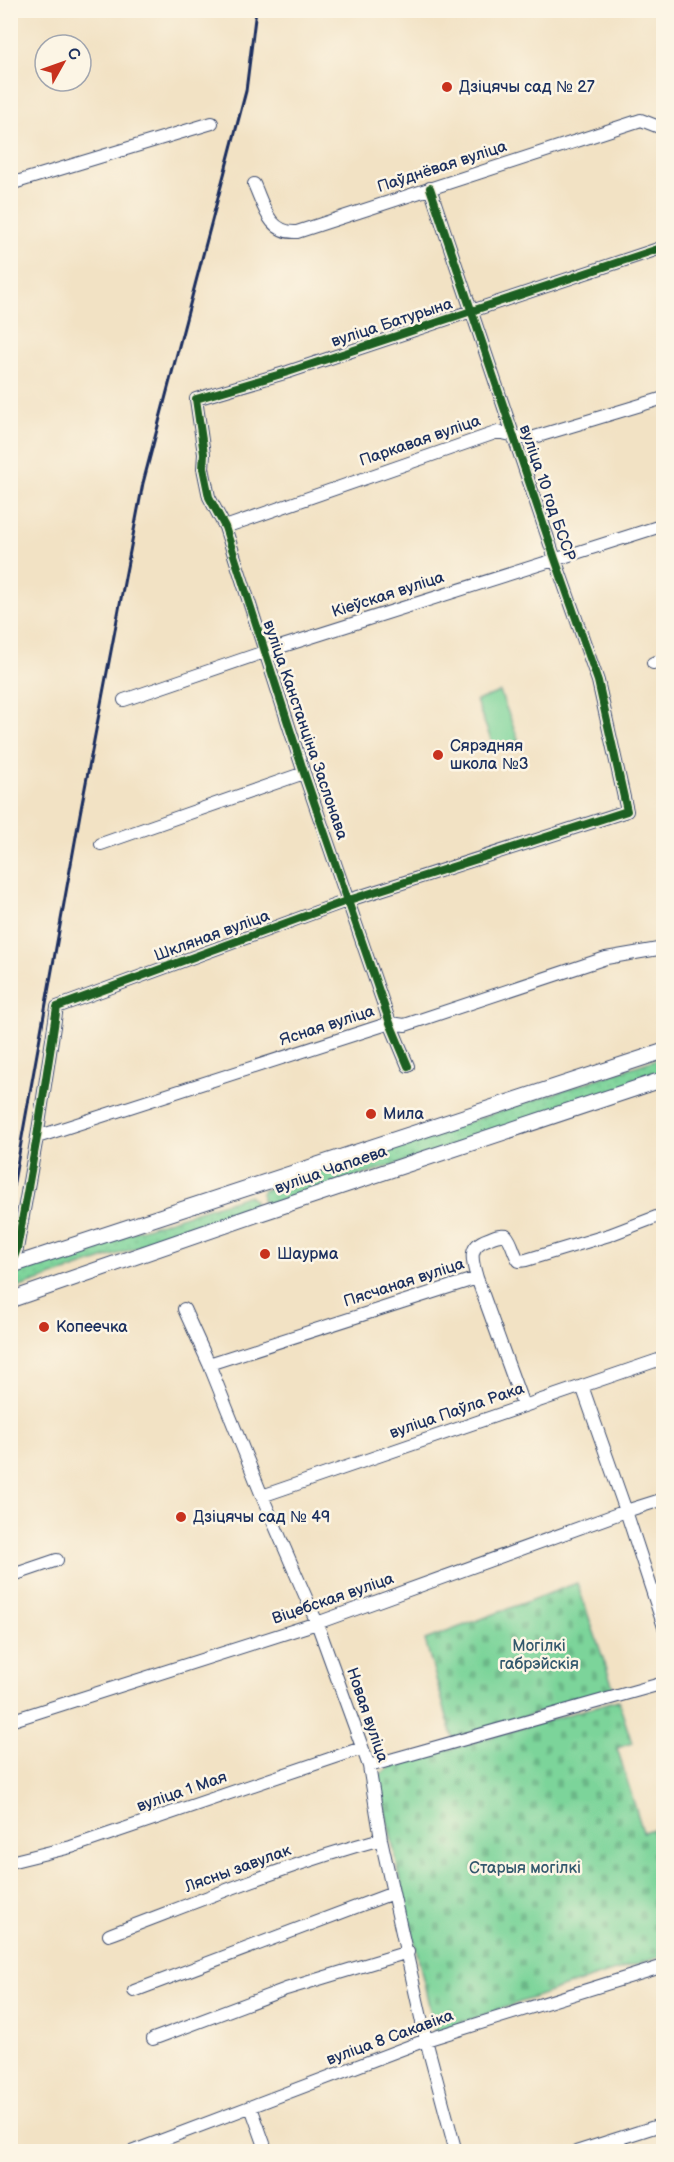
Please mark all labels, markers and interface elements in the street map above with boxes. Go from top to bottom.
north arrow [33,33,93,93]
text: С [62,44,84,65]
place label: Дзіцячы сад № 27 [459,78,595,97]
marker: Дзіцячы сад № 27 [440,80,454,94]
street label: Паўднёвая вуліца [375,137,510,197]
street label: вуліца Батурына [329,294,456,352]
street label: Паркавая вуліца [357,411,484,471]
street label: вуліца 10 год БССР [515,423,579,563]
street label: Кіеўская вуліца [329,568,447,622]
street label: вуліца Канстанціна Заслонава [258,618,352,843]
place label: Сярэдняя школа №3 [450,737,529,774]
marker: Сярэдняя школа №3 [431,748,445,762]
street label: Шкляная вуліца [152,906,273,966]
street label: Ясная вуліца [277,1002,377,1050]
place label: Мила [383,1105,424,1124]
marker: Мила [364,1107,378,1121]
street label: вуліца Чапаева [272,1142,390,1198]
place label: Шаурма [277,1245,339,1264]
marker: Шаурма [258,1247,272,1261]
street label: Пясчаная вуліца [341,1254,467,1311]
place label: Копеечка [56,1318,128,1337]
marker: Копеечка [37,1320,51,1334]
street label: вуліца Паўла Рака [387,1379,527,1443]
place label: Дзіцячы сад № 49 [193,1508,330,1527]
marker: Дзіцячы сад № 49 [174,1510,188,1524]
street label: Віцебская вуліца [270,1569,397,1629]
park label: Могілкі габрэйскія [499,1637,579,1674]
street label: Новая вуліца [342,1665,392,1765]
street label: вуліца 1 Мая [134,1768,230,1816]
street label: Лясны завулак [181,1841,294,1897]
park label: Старыя могілкі [469,1859,581,1878]
street label: вуліца 8 Сакавіка [324,2006,457,2070]

